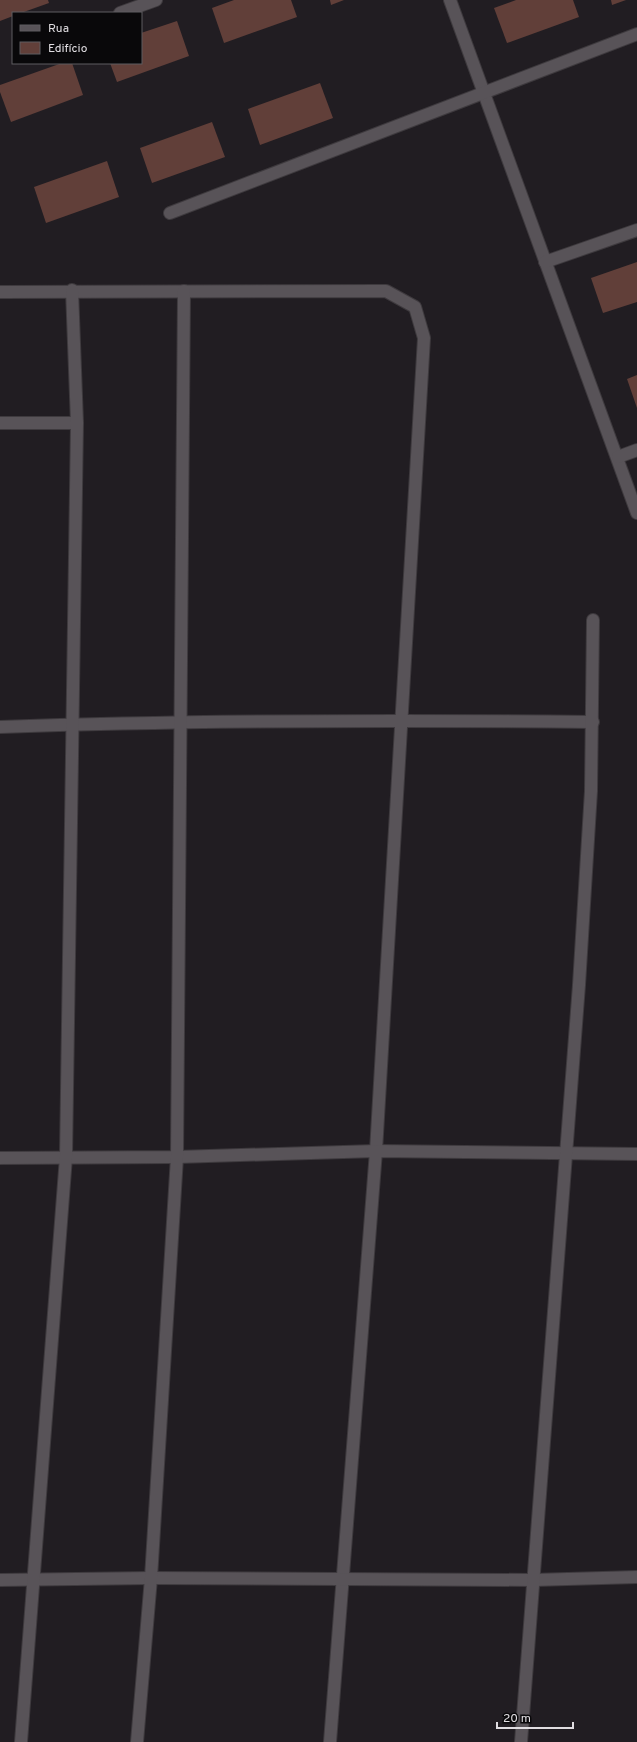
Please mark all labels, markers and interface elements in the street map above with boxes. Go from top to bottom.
legend [12,12,142,64]
text: Rua [48,21,69,37]
text: Edifício [48,41,88,57]
scale bar [497,1704,573,1730]
text: 20 m [503,1711,531,1727]

